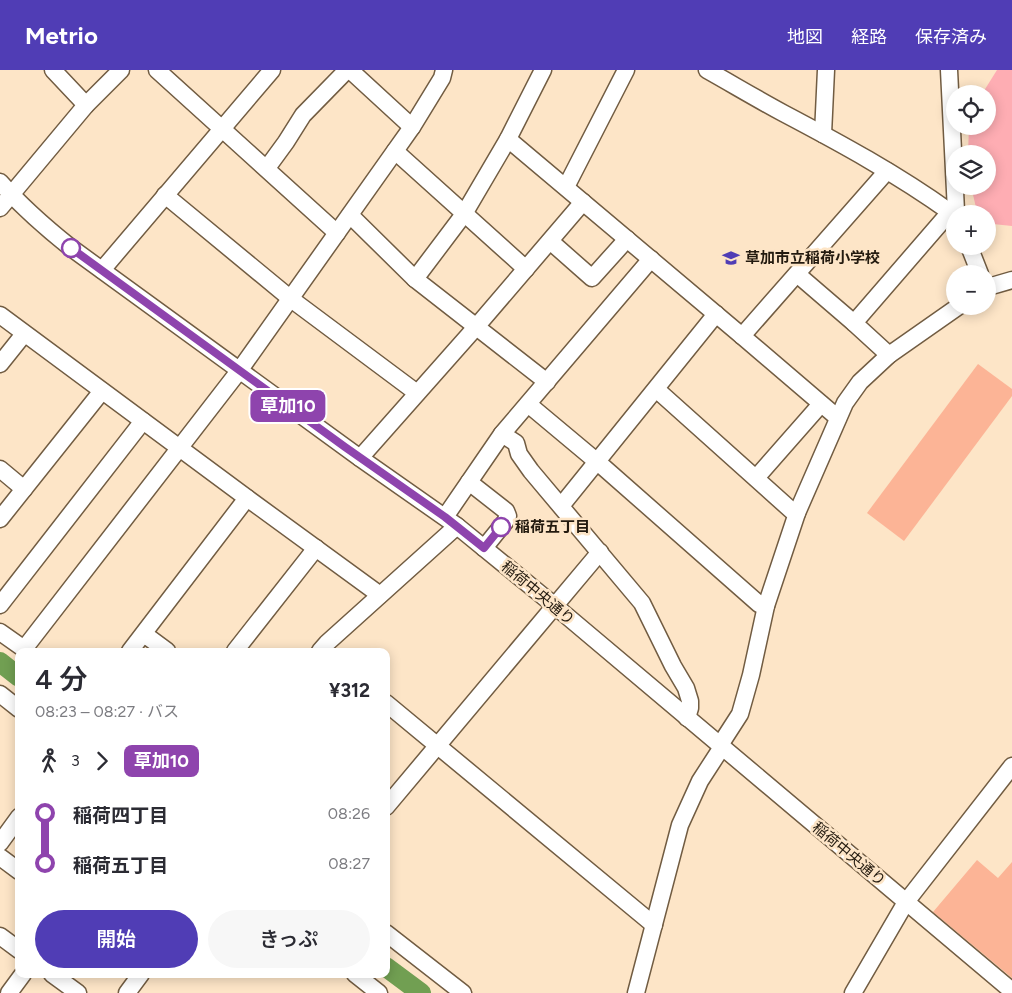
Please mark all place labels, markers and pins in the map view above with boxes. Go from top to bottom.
unlabelled marker [61,238,81,258]
school or university icon: 草加市立稲荷小学校 [721,248,741,268]
place label: 草加市立稲荷小学校 [745,249,880,267]
marker: 稲荷五丁目 [491,517,511,537]
place label: 稲荷五丁目 [515,518,590,536]

